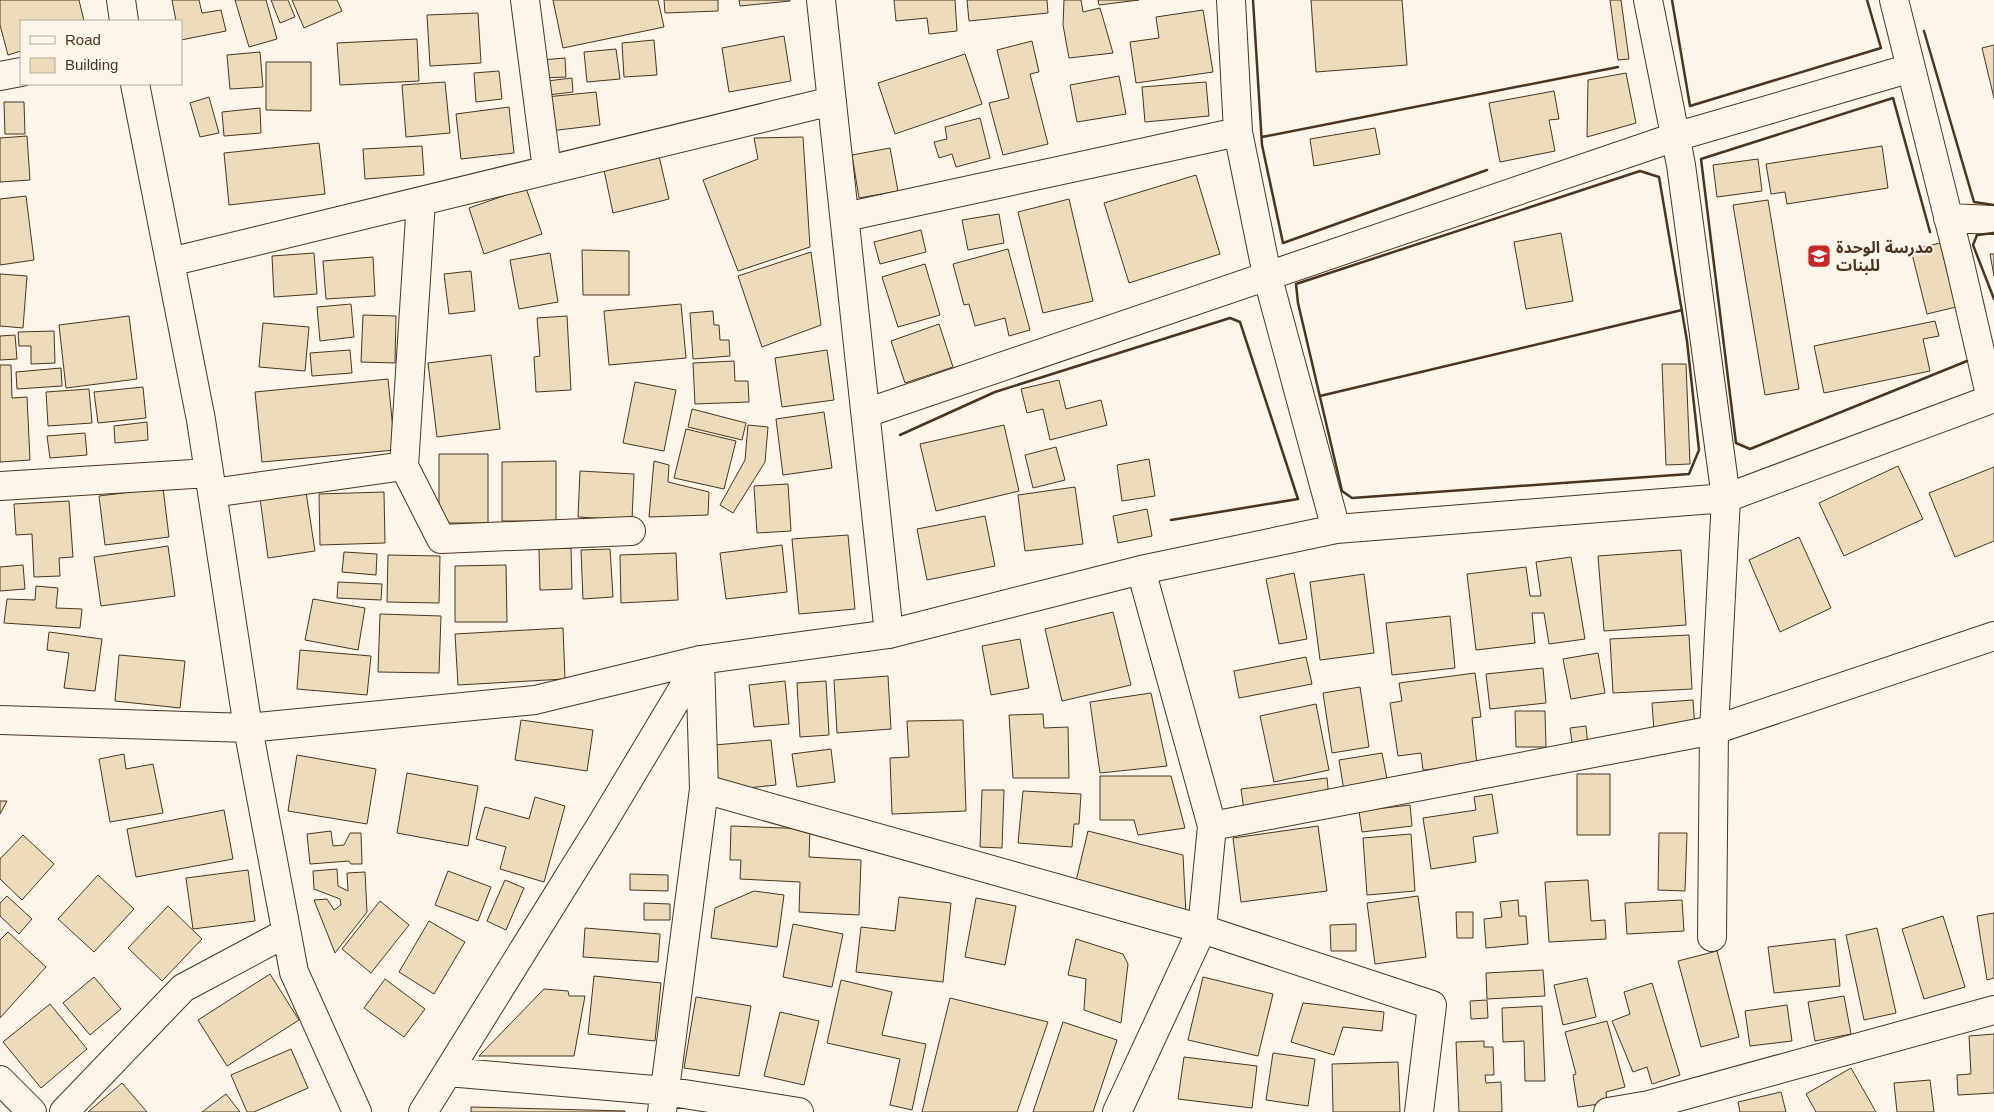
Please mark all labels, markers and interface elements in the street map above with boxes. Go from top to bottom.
legend [20,20,182,85]
text: Road [65,31,101,48]
text: Building [65,56,118,73]
place label: مدرسة الوحدة للبنات [1836,239,1933,275]
school or university icon: مدرسة الوحدة للبنات [1806,243,1832,269]

